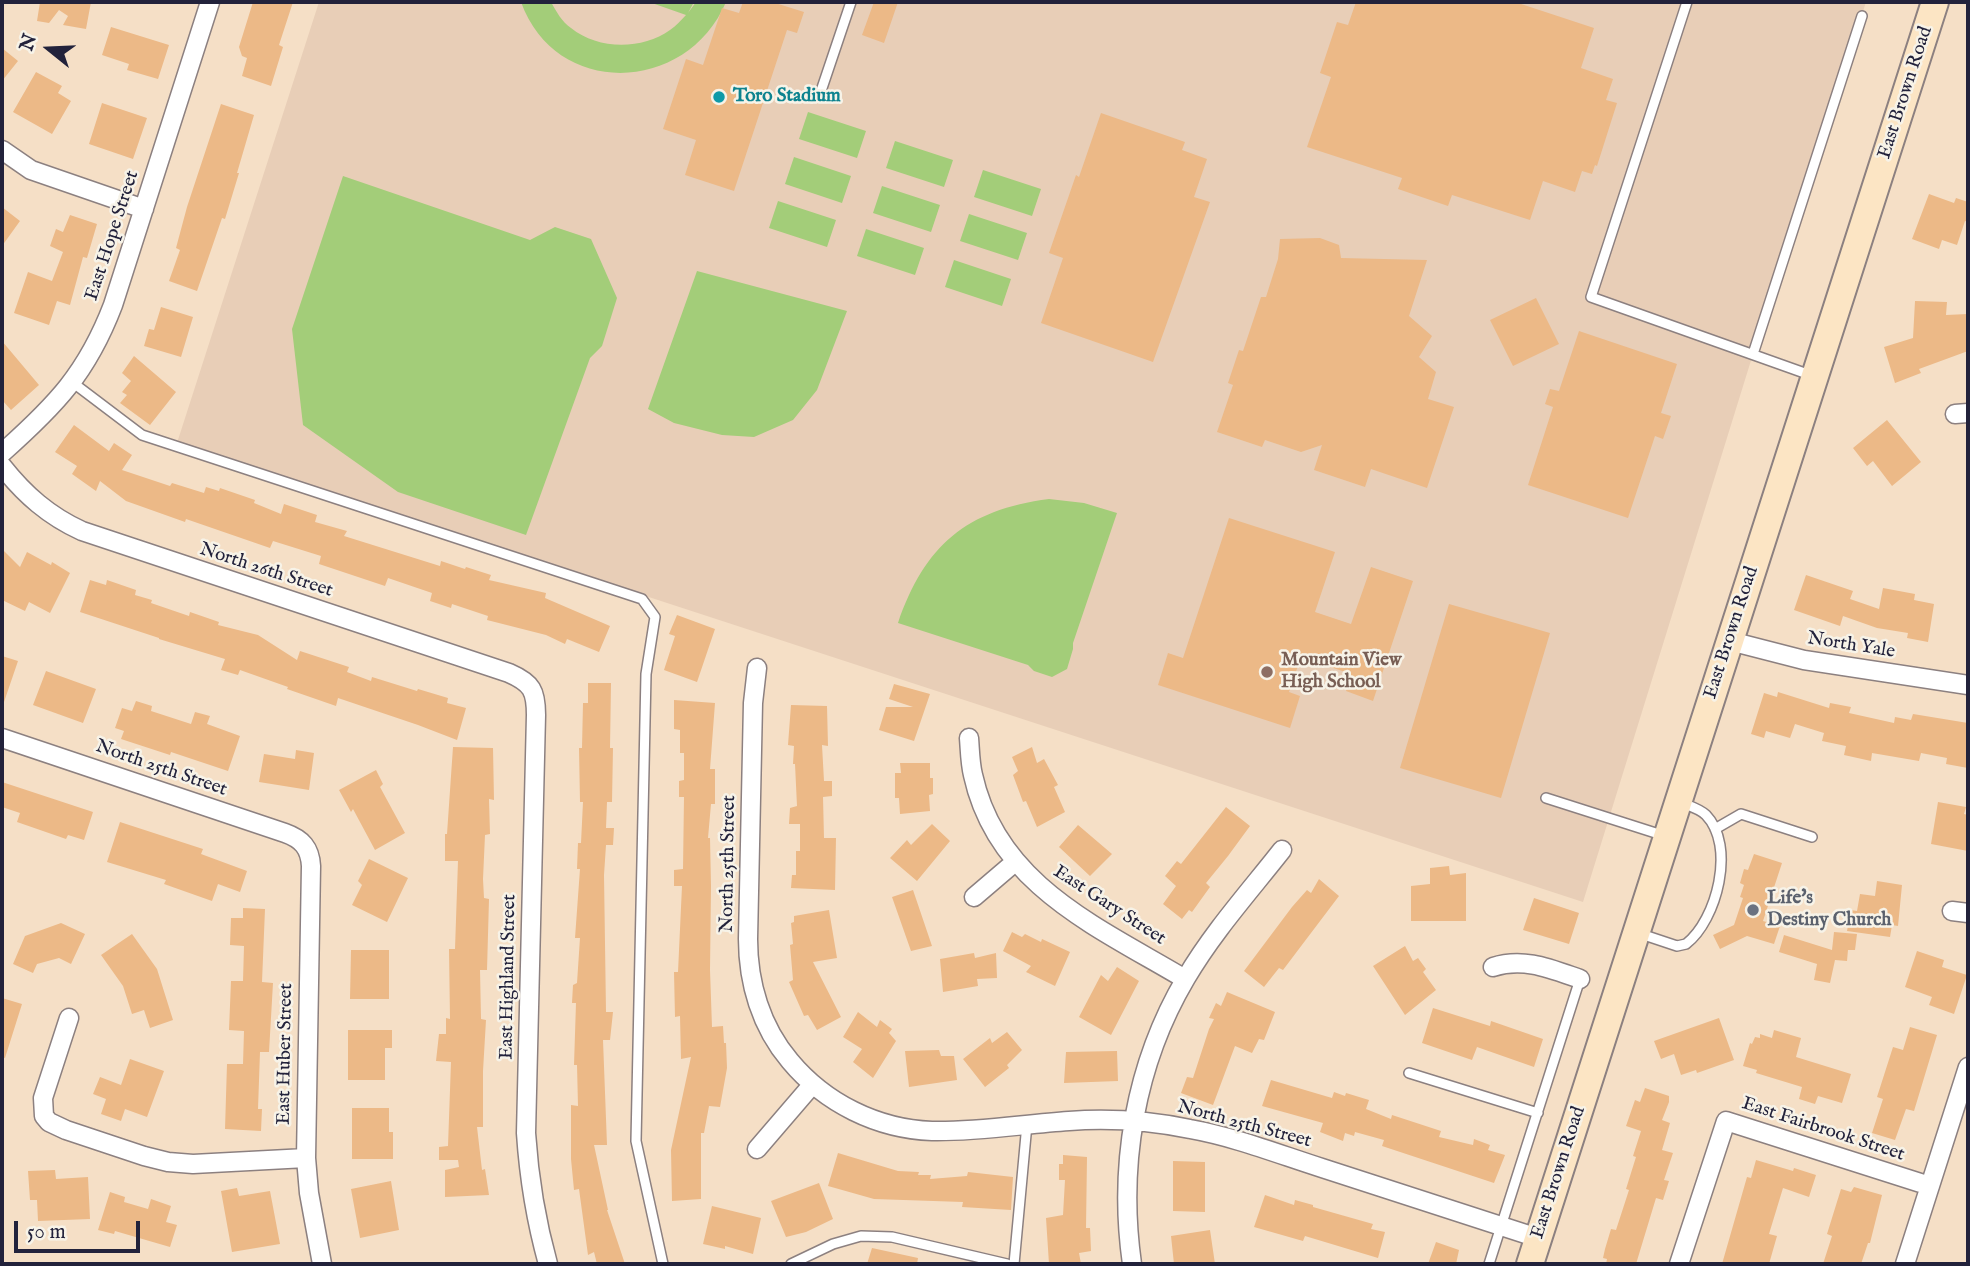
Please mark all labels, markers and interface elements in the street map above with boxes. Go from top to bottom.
north arrow [14,14,84,84]
street label: East Brown Road [1874,24,1938,162]
text: N [15,31,43,54]
place label: Toro Stadium [733,86,841,108]
marker: Toro Stadium [711,89,727,105]
street label: East Hope Street [81,168,145,304]
street label: North 26th Street [196,539,336,603]
street label: East Brown Road [1700,564,1764,702]
street label: North Yale [1806,628,1896,664]
place label: Mountain View High School [1281,650,1401,694]
marker: Mountain View High School [1259,664,1275,680]
street label: North 25th Street [92,736,230,802]
street label: North 25th Street [716,795,742,933]
street label: East Gary Street [1048,861,1170,951]
place label: Life's Destiny Church [1767,888,1891,932]
street label: East Highland Street [496,894,522,1060]
marker: Life's Destiny Church [1745,902,1761,918]
street label: East Huber Street [273,983,299,1125]
street label: East Fairbrook Street [1739,1093,1907,1167]
street label: North 25th Street [1175,1096,1313,1154]
street label: East Brown Road [1527,1104,1591,1242]
scale bar [18,1206,144,1250]
text: 50 m [27,1219,66,1246]

